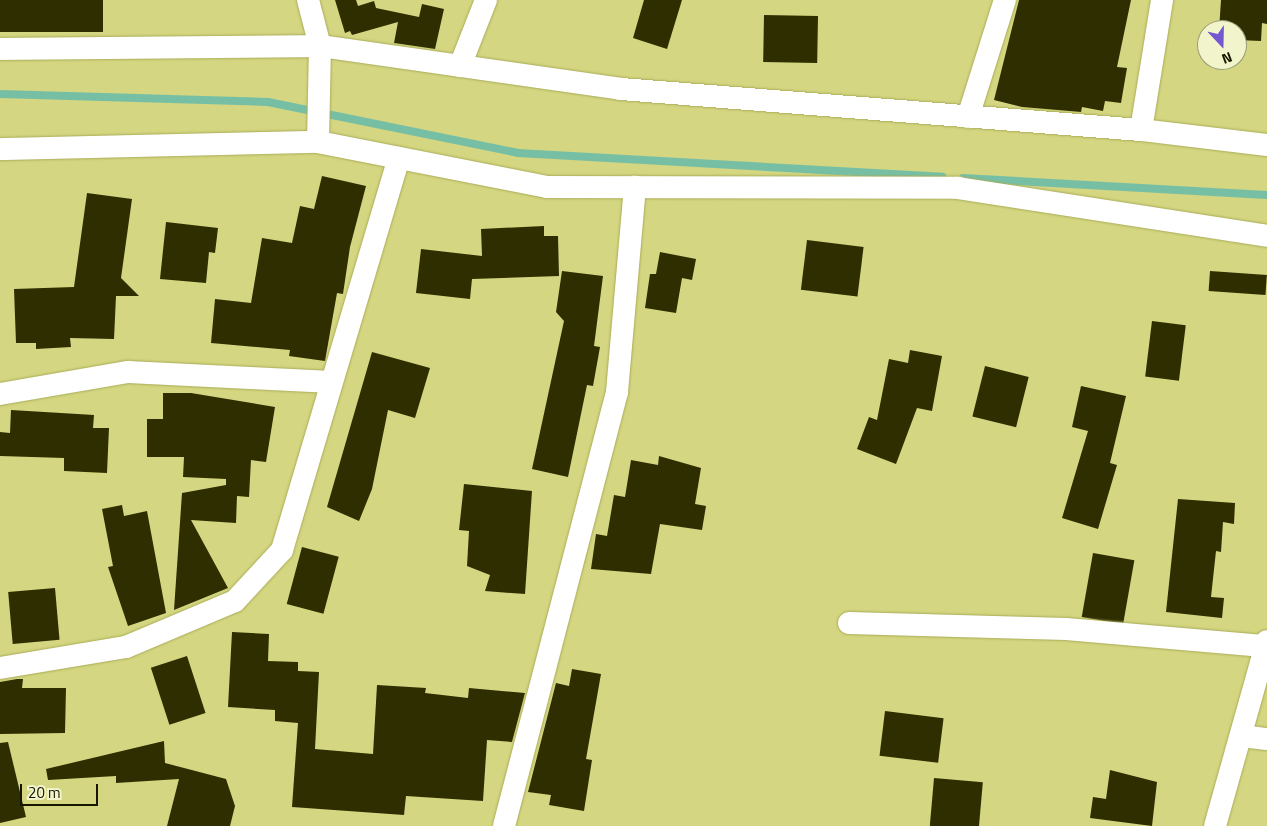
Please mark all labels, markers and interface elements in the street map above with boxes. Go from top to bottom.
north arrow [1197,20,1247,70]
text: N [1219,47,1235,70]
scale bar [22,774,100,806]
text: 20 m [28,781,61,804]

